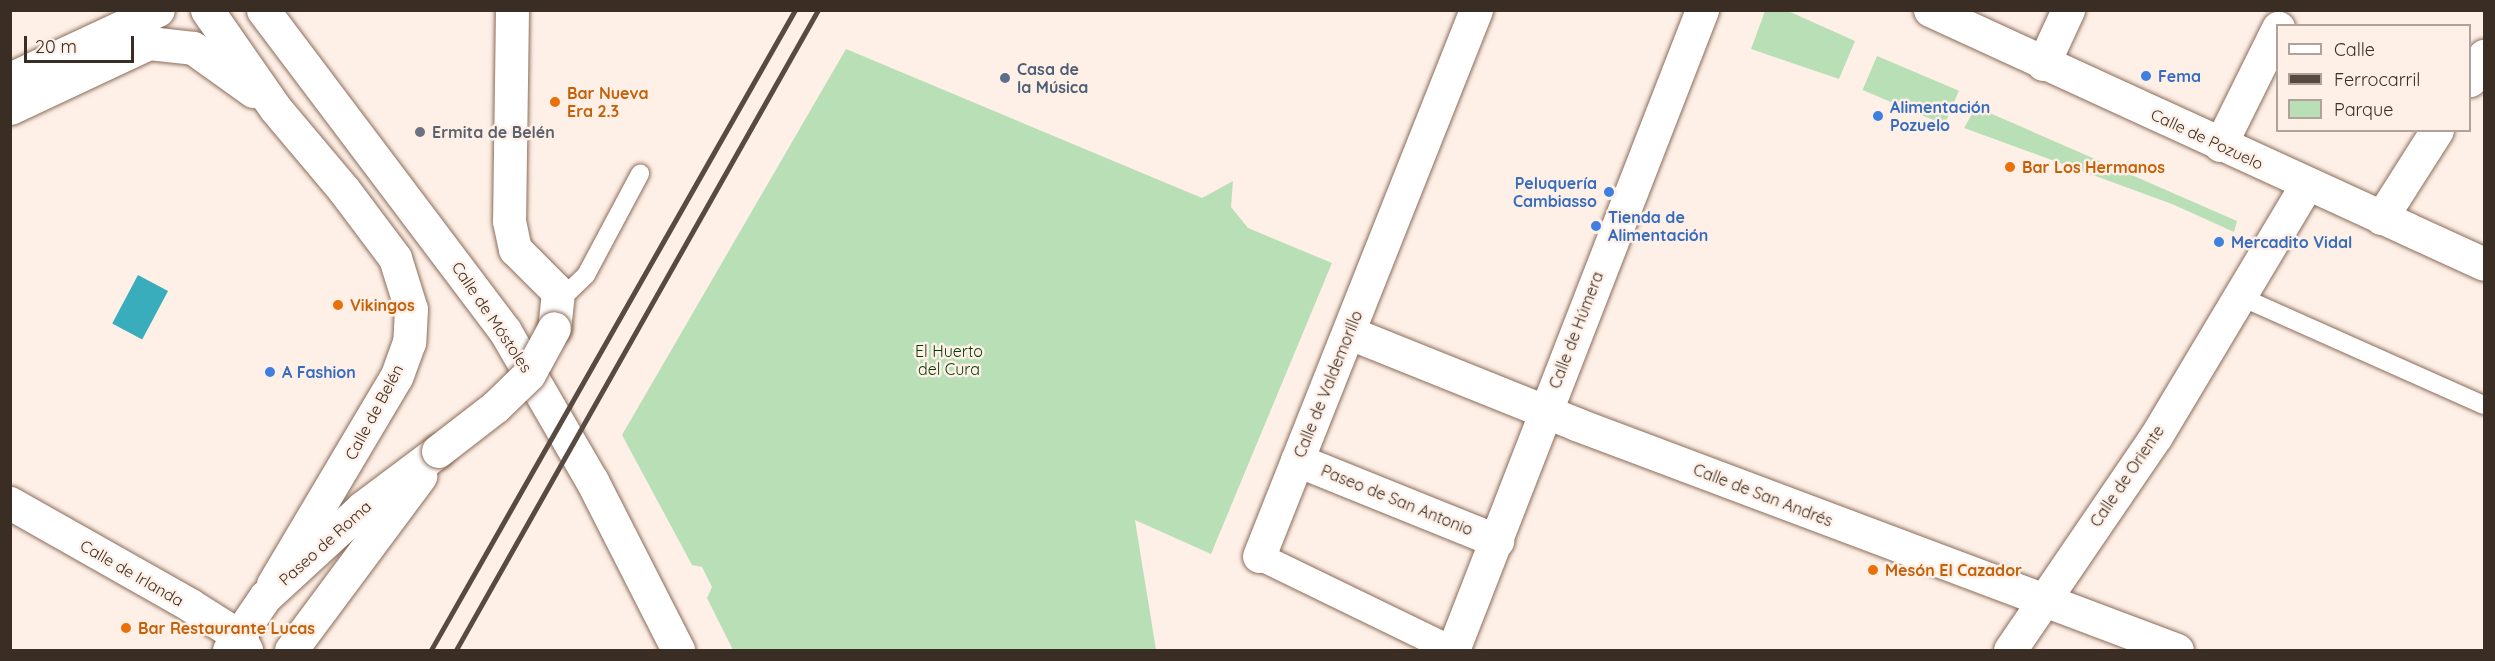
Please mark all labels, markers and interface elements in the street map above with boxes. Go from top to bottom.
scale bar [27,24,136,62]
legend [2276,24,2471,132]
text: 20 m [35,35,77,58]
text: Calle [2334,38,2375,61]
place label: Casa de la Música [1017,59,1088,97]
place label: Fema [2158,66,2201,86]
text: Ferrocarril [2334,68,2421,91]
marker: Fema [2139,69,2153,83]
marker: Casa de la Música [998,71,1012,85]
place label: Bar Nueva Era 2.3 [567,83,648,121]
marker: Bar Nueva Era 2.3 [548,95,562,109]
place label: Alimentación Pozuelo [1890,97,1990,135]
text: Parque [2334,98,2393,121]
street label: Calle de Pozuelo [2148,105,2266,173]
marker: Alimentación Pozuelo [1871,109,1885,123]
place label: Ermita de Belén [432,122,555,142]
marker: Ermita de Belén [413,125,427,139]
place label: Bar Los Hermanos [2022,157,2165,177]
marker: Bar Los Hermanos [2003,160,2017,174]
place label: Peluquería Cambiasso [1513,173,1597,211]
marker: Peluquería Cambiasso [1602,185,1616,199]
place label: Tienda de Alimentación [1608,207,1708,245]
marker: Tienda de Alimentación [1589,219,1603,233]
place label: Mercadito Vidal [2231,232,2352,252]
marker: Mercadito Vidal [2212,235,2226,249]
street label: Calle de Móstoles [448,258,536,376]
street label: Calle de Húmera [1545,269,1607,391]
place label: Vikingos [350,295,415,315]
marker: Vikingos [331,298,345,312]
street label: Calle de Valdemorillo [1290,308,1366,460]
park label: El Huerto del Cura [915,341,983,379]
street label: Calle de Belén [341,361,407,463]
place label: A Fashion [282,362,356,382]
marker: A Fashion [263,365,277,379]
street label: Calle de Oriente [2086,422,2168,530]
street label: Calle de San Andrés [1691,460,1835,530]
street label: Paseo de San Antonio [1318,461,1476,539]
street label: Paseo de Roma [275,497,375,589]
street label: Calle de Irlanda [77,536,187,610]
place label: Mesón El Cazador [1885,560,2022,580]
marker: Mesón El Cazador [1866,563,1880,577]
place label: Bar Restaurante Lucas [138,618,315,638]
marker: Bar Restaurante Lucas [119,621,133,635]

